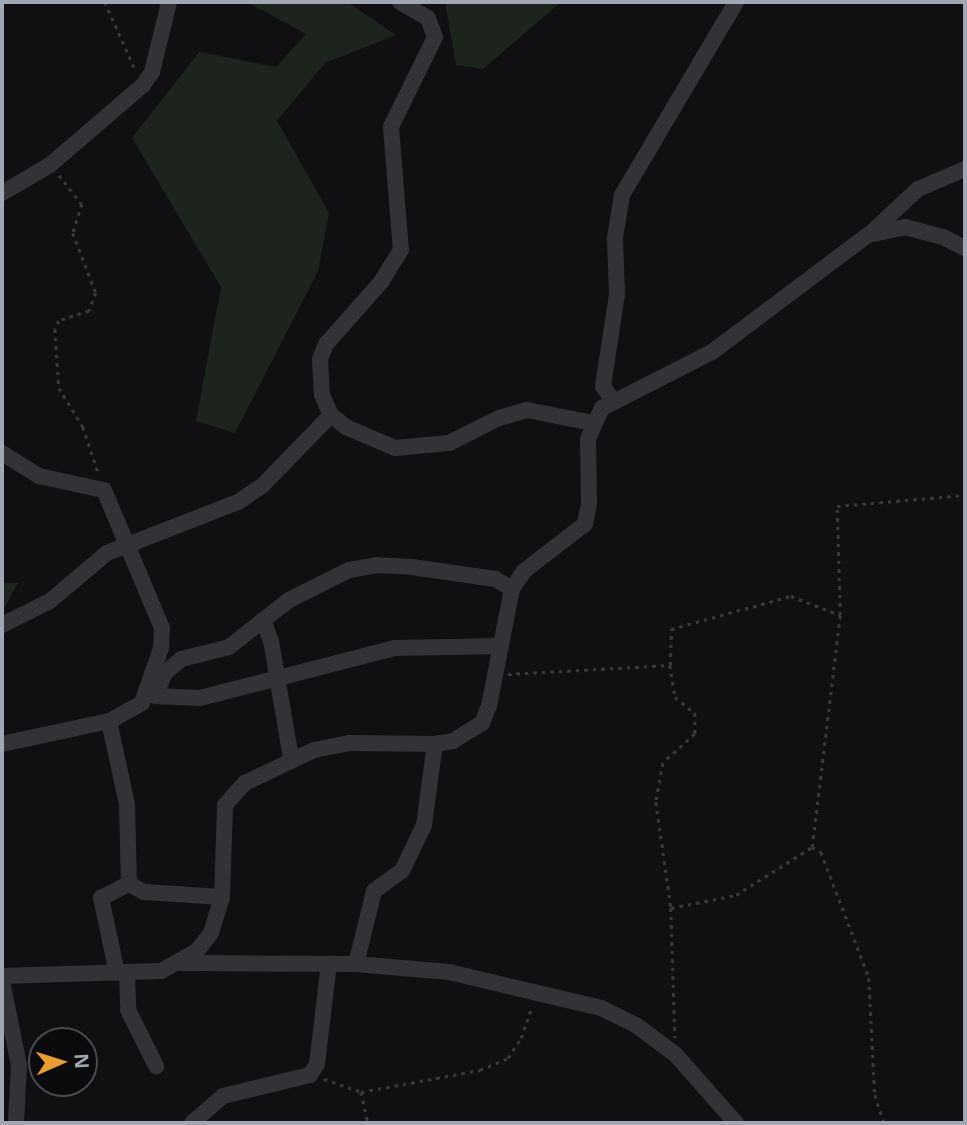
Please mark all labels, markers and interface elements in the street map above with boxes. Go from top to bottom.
north arrow [28,1027,98,1097]
text: N [69,1053,95,1069]

